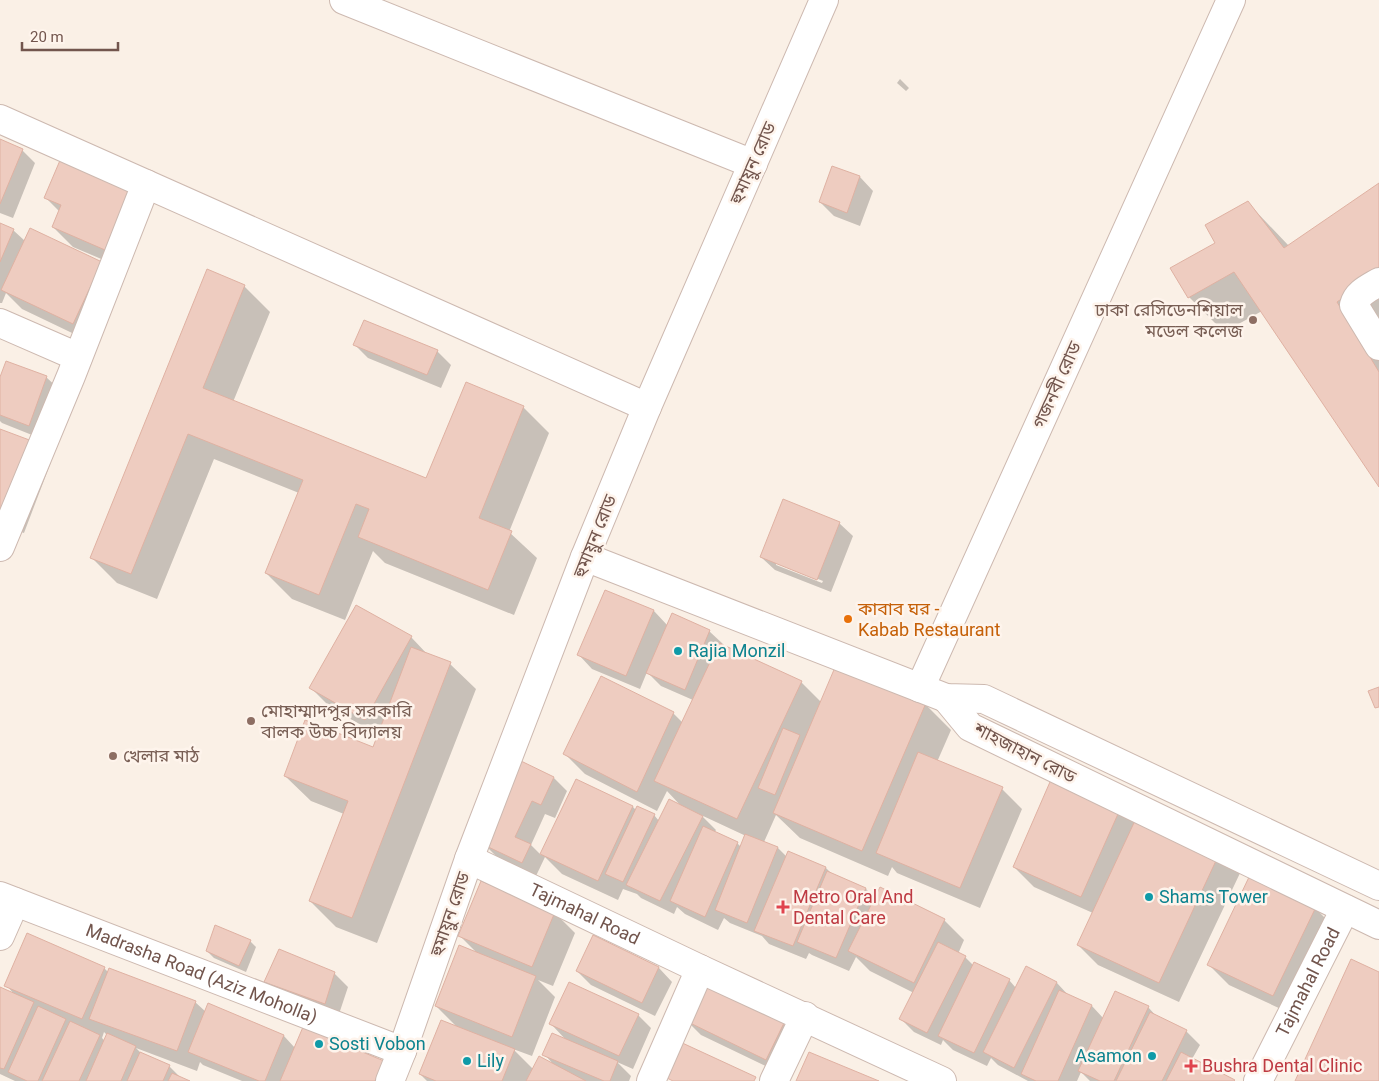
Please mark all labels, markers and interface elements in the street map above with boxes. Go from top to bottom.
scale bar [22,20,119,52]
text: 20 m [30,28,64,46]
street label: হুমায়ুন রোড [725,118,782,209]
place label: ঢাকা রেসিডেনশিয়াল মডেল কলেজ [1094,299,1244,341]
marker: ঢাকা রেসিডেনশিয়াল মডেল কলেজ [1247,314,1259,326]
street label: গজনবী রোড [1028,338,1085,431]
street label: হুমায়ুন রোড [568,491,623,582]
place label: কাবাব ঘর - Kabab Restaurant [857,598,1001,640]
marker: কাবাব ঘর - Kabab Restaurant [842,613,854,625]
place label: Rajia Monzil [688,640,785,661]
marker: Rajia Monzil [672,645,684,657]
place label: মোহাম্মাদপুর সরকারি বালক উচ্চ বিদ্যালয় [260,700,412,742]
marker: মোহাম্মাদপুর সরকারি বালক উচ্চ বিদ্যালয় [245,715,257,727]
street label: শাহজাহান রোড [970,717,1080,787]
place label: খেলার মাঠ [123,745,200,766]
marker: খেলার মাঠ [107,750,119,762]
street label: হুমায়ুন রোড [425,869,476,960]
street label: Tajmahal Road [526,878,643,949]
place label: Metro Oral And Dental Care [793,886,913,928]
place label: Shams Tower [1159,886,1268,907]
marker: Shams Tower [1143,891,1155,903]
marker: Metro Oral And Dental Care [777,901,789,913]
street label: Madrasha Road (Aziz Moholla) [83,919,320,1028]
street label: Tajmahal Road [1271,924,1344,1040]
place label: Sosti Vobon [329,1033,426,1054]
marker: Sosti Vobon [313,1038,325,1050]
place label: Asamon [1075,1045,1142,1066]
place label: Lily [477,1050,504,1071]
marker: Asamon [1146,1050,1158,1062]
marker: Lily [461,1055,473,1067]
place label: Bushra Dental Clinic [1202,1055,1362,1076]
marker: Bushra Dental Clinic [1184,1059,1198,1073]

